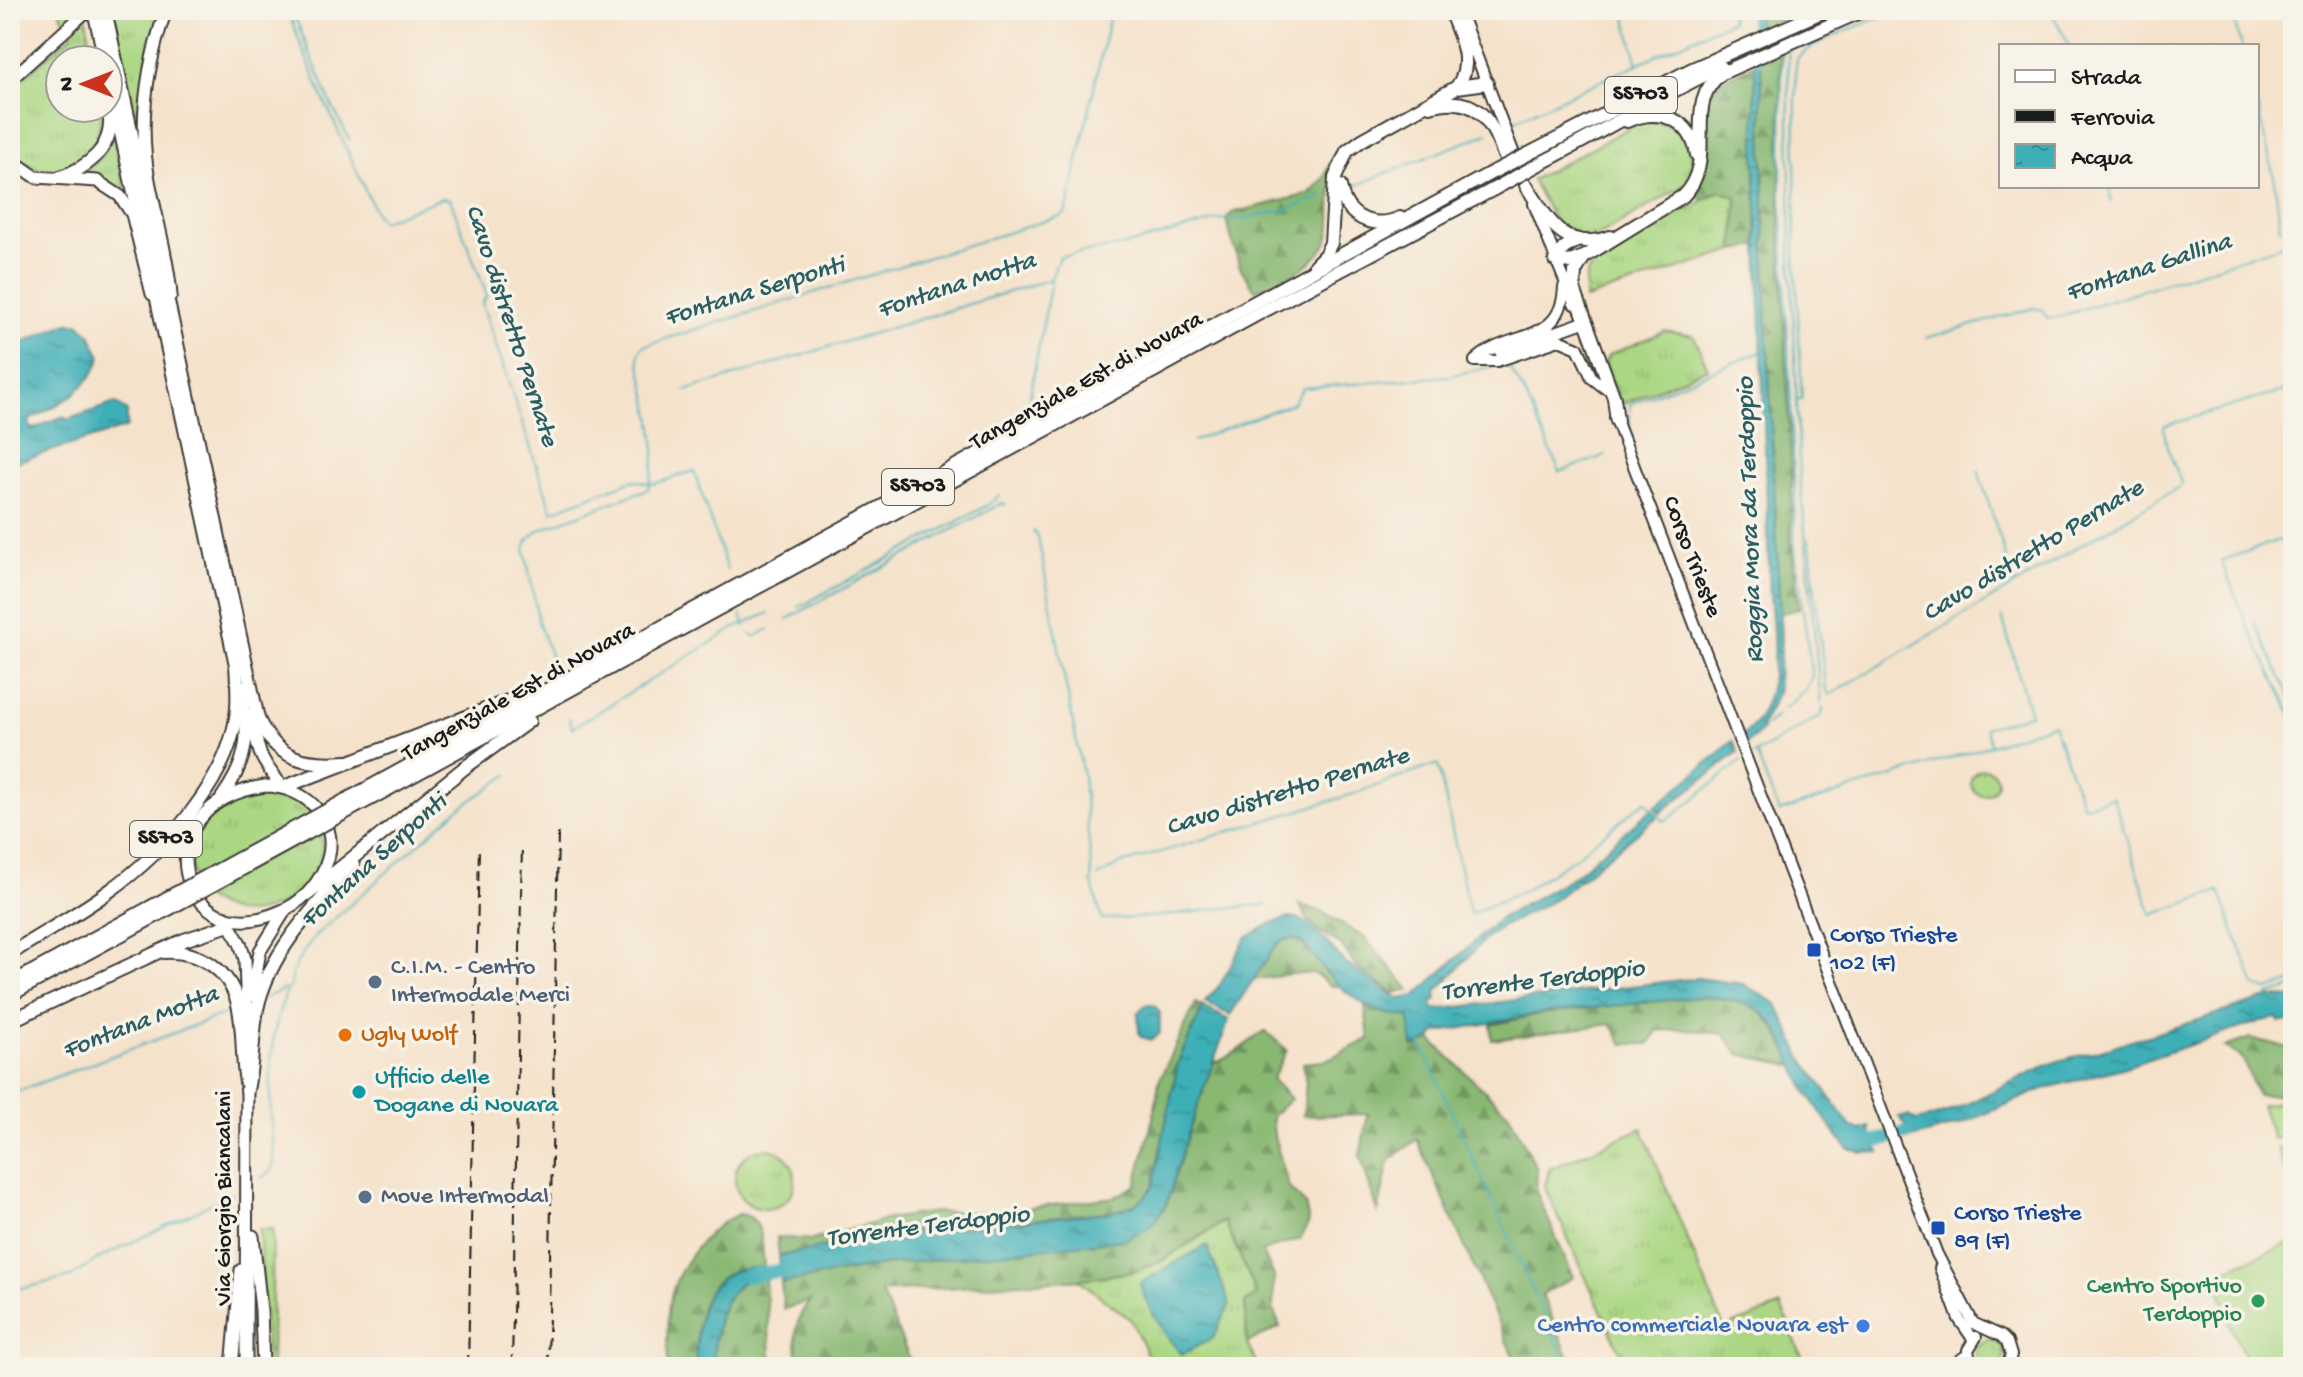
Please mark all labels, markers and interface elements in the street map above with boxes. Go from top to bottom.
north arrow [44,44,124,124]
legend [1999,44,2259,188]
text: Strada [2071,65,2142,94]
text: N [55,77,81,91]
road number: SS703 [1605,77,1677,113]
text: Ferrovia [2070,105,2155,134]
text: Acqua [2071,145,2133,174]
water label: Cavo distretto Pernate [456,201,564,452]
water label: Fontana Gallina [2062,227,2237,310]
water label: Fontana Motta [874,246,1041,327]
water label: Fontana Serponti [661,250,852,335]
street label: Tangenziale Est di Novara [964,305,1209,459]
water label: Roggia Mora da Terdoppio [1731,375,1772,664]
road number: SS703 [882,469,954,505]
water label: Cavo distretto Pernate [1918,473,2151,630]
street label: Corso Trieste [1655,492,1728,622]
street label: Tangenziale Est di Novara [396,616,641,770]
water label: Cavo distretto Pernate [1163,741,1415,845]
water label: Fontana Serponti [295,786,457,936]
road number: SS703 [130,821,202,857]
place label: Corso Trieste 102 (F) [1829,922,1958,979]
marker: Corso Trieste 102 (F) [1805,941,1823,959]
place label: C.I.M. - Centro Intermodale Merci [391,954,570,1011]
water label: Torrente Terdoppio [1440,954,1648,1010]
marker: C.I.M. - Centro Intermodale Merci [366,973,384,991]
water label: Fontana Motta [59,980,225,1068]
place label: Ugly Wolf [361,1021,458,1050]
marker: Ugly Wolf [336,1026,354,1044]
place label: Ufficio delle Dogane di Novara [373,1064,559,1121]
marker: Ufficio delle Dogane di Novara [350,1083,368,1101]
street label: Via Giorgio Biancalani [211,1091,240,1306]
place label: Move Intermodal [381,1183,549,1212]
marker: Move Intermodal [356,1188,374,1206]
water label: Torrente Terdoppio [825,1200,1033,1256]
place label: Corso Trieste 89 (F) [1954,1200,2082,1257]
marker: Corso Trieste 89 (F) [1929,1219,1947,1237]
place label: Centro Sportivo Terdoppio [2087,1273,2242,1330]
marker: Centro Sportivo Terdoppio [2249,1292,2267,1310]
place label: Centro commerciale Novara est [1538,1312,1849,1341]
marker: Centro commerciale Novara est [1854,1317,1872,1335]

